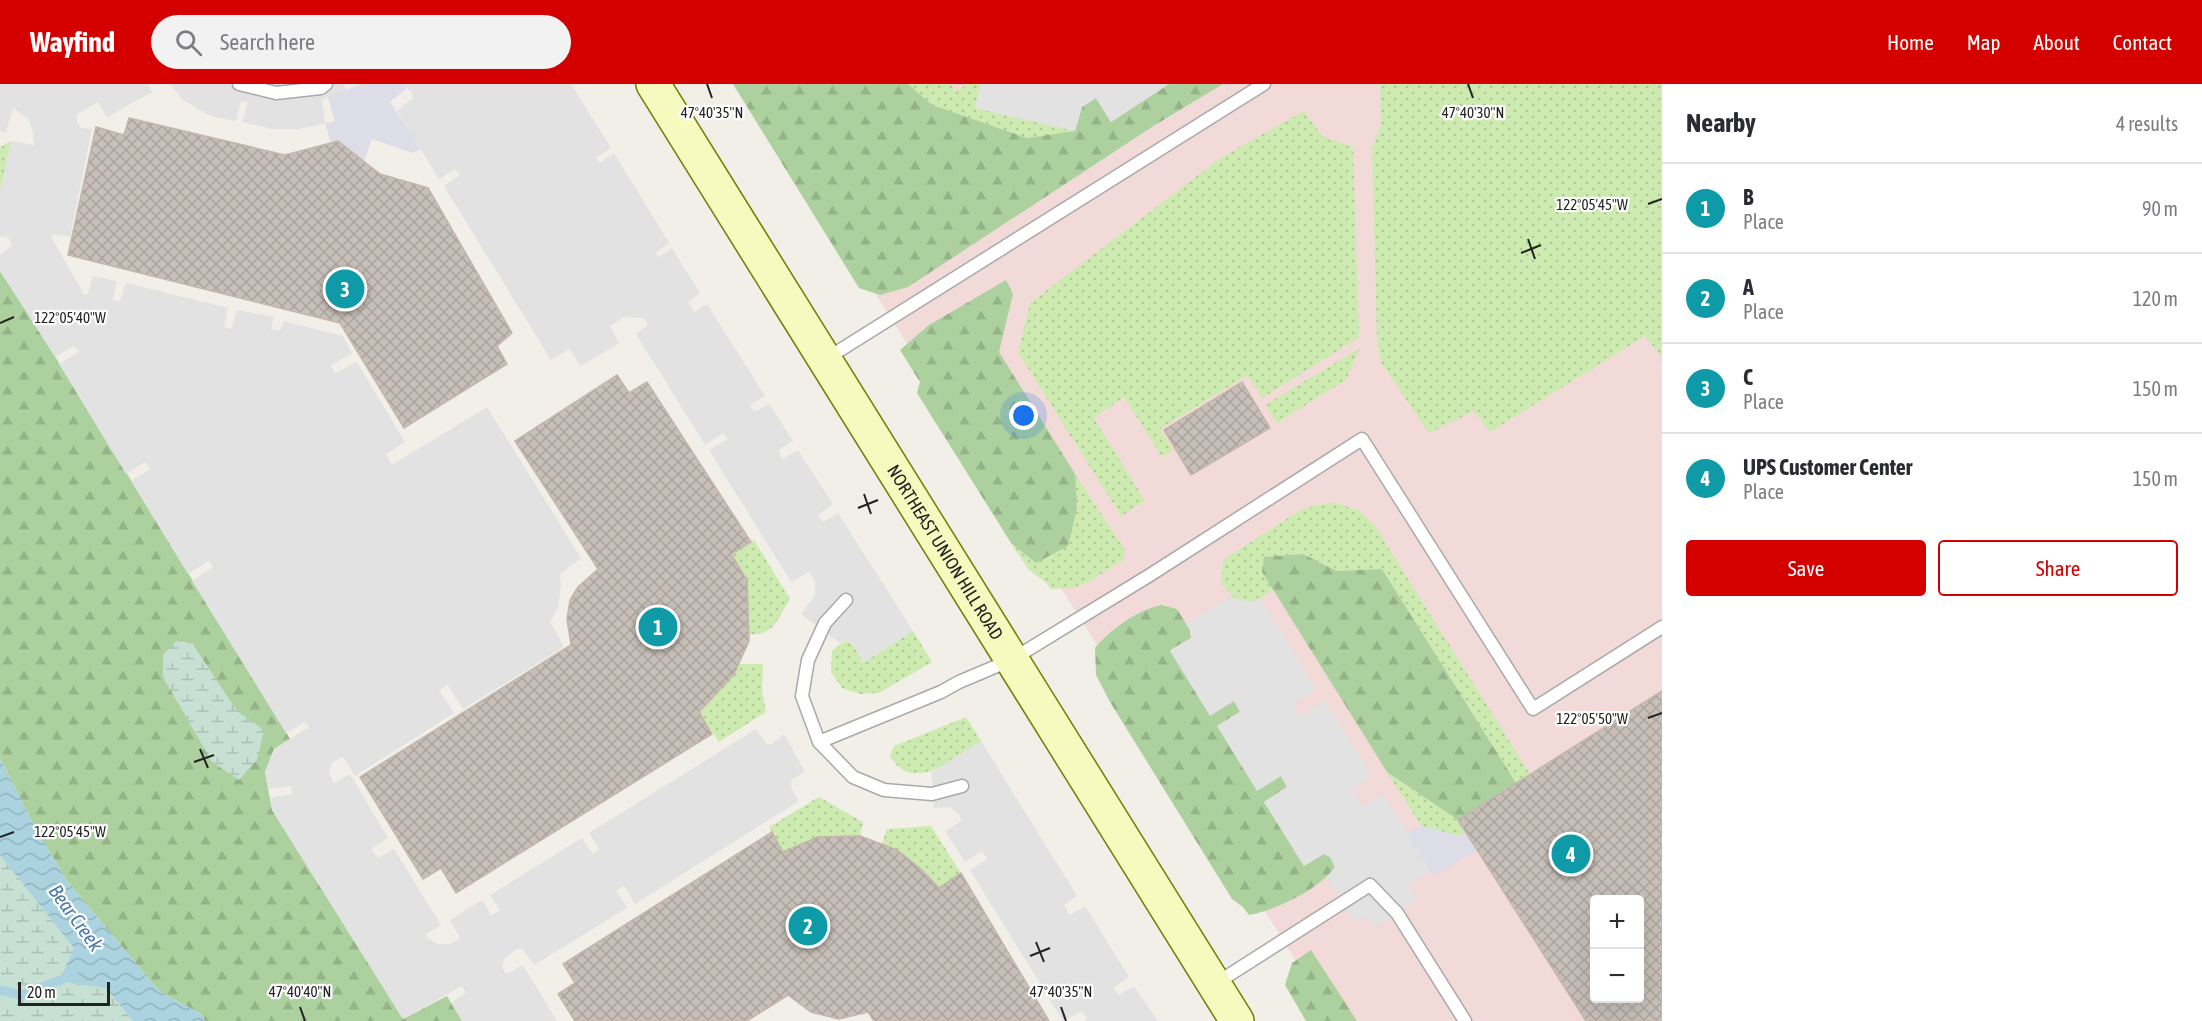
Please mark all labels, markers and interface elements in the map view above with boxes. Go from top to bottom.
search box [151,15,571,69]
text: Wayfind [30,26,115,58]
icon: search [172,26,205,59]
text: Search here [220,29,315,55]
text: Home [1887,30,1934,54]
text: Map [1967,30,2001,54]
text: About [2034,30,2080,54]
text: Contact [2113,30,2172,54]
text: 47°40'35"N [681,104,743,121]
text: 47°40'30"N [1442,104,1504,121]
text: Nearby [1686,108,1756,138]
text: 4 results [2116,112,2178,135]
text: B [1743,184,1753,210]
text: 122°05'45"W [1556,196,1628,213]
text: 1 [1701,197,1710,220]
text: 90 m [2142,197,2178,220]
text: Place [1743,210,1784,233]
pin: 3 [326,266,364,312]
text: A [1743,274,1754,300]
text: 2 [1701,287,1710,310]
text: 120 m [2133,287,2178,310]
text: Place [1743,300,1784,323]
text: 122°05'40"W [34,309,106,326]
text: C [1743,364,1753,390]
text: 3 [1701,377,1710,400]
text: 150 m [2133,377,2178,400]
text: Place [1743,390,1784,413]
your location [1009,401,1038,430]
text: UPS Customer Center [1743,454,1912,480]
street label: NORTHEAST UNION HILL ROAD [883,461,1008,644]
text: 4 [1701,467,1710,490]
text: 150 m [2133,467,2178,490]
text: Place [1743,480,1784,503]
button: Save [1686,540,1926,596]
button: Share [1938,540,2178,596]
pin: 1 [638,604,678,650]
text: 122°05'50"W [1556,710,1628,727]
text: 122°05'45"W [34,823,106,840]
pin: 4 [1552,832,1590,876]
water label: Bear Creek [44,880,108,956]
map controls [1590,895,1644,1003]
button: + [1590,895,1644,949]
pin: 2 [788,904,828,948]
button: − [1590,949,1644,1003]
scale bar [18,979,110,1006]
text: 20 m [27,983,56,1001]
text: 47°40'40"N [269,983,331,1000]
text: 47°40'35"N [1030,983,1092,1000]

